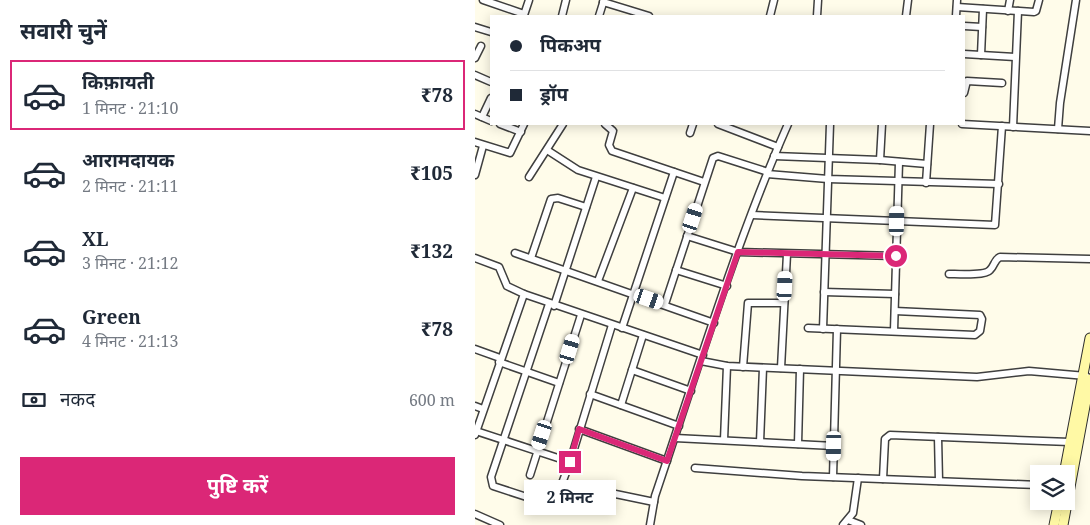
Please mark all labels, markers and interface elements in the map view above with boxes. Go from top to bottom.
text: सवारी चुनें [20,15,107,45]
text: पिकअप [540,32,601,58]
text: किफ़ायती [82,69,154,95]
icon: car [22,73,67,118]
text: ड्रॉप [540,81,568,107]
text: ₹78 [421,82,453,108]
text: 1 मिनट · 21:10 [82,97,178,119]
text: आरामदायक [82,147,174,173]
icon: car [22,151,67,196]
text: ₹105 [410,160,453,186]
text: 2 मिनट · 21:11 [82,175,178,197]
car [681,201,704,235]
car [889,206,904,236]
text: XL [82,226,108,252]
icon: car [22,229,67,274]
text: ₹132 [410,238,453,264]
route start [885,245,907,267]
text: 3 मिनट · 21:12 [82,252,178,274]
car [776,271,793,301]
car [632,287,665,311]
text: Green [82,304,141,330]
icon: car [22,307,67,352]
text: ₹78 [421,316,453,342]
text: 4 मिनट · 21:13 [82,330,178,352]
car [558,332,581,366]
icon: cash [20,386,48,414]
text: नकद [60,386,95,412]
text: 600 m [409,389,455,411]
car [530,418,553,452]
car [826,431,841,461]
route end [559,451,581,473]
button: पुष्टि करें [20,457,455,515]
map controls [1030,465,1075,510]
button: layers [1030,465,1075,510]
callout: 2 मिनट [524,480,616,514]
text: 2 मिनट [547,486,593,508]

